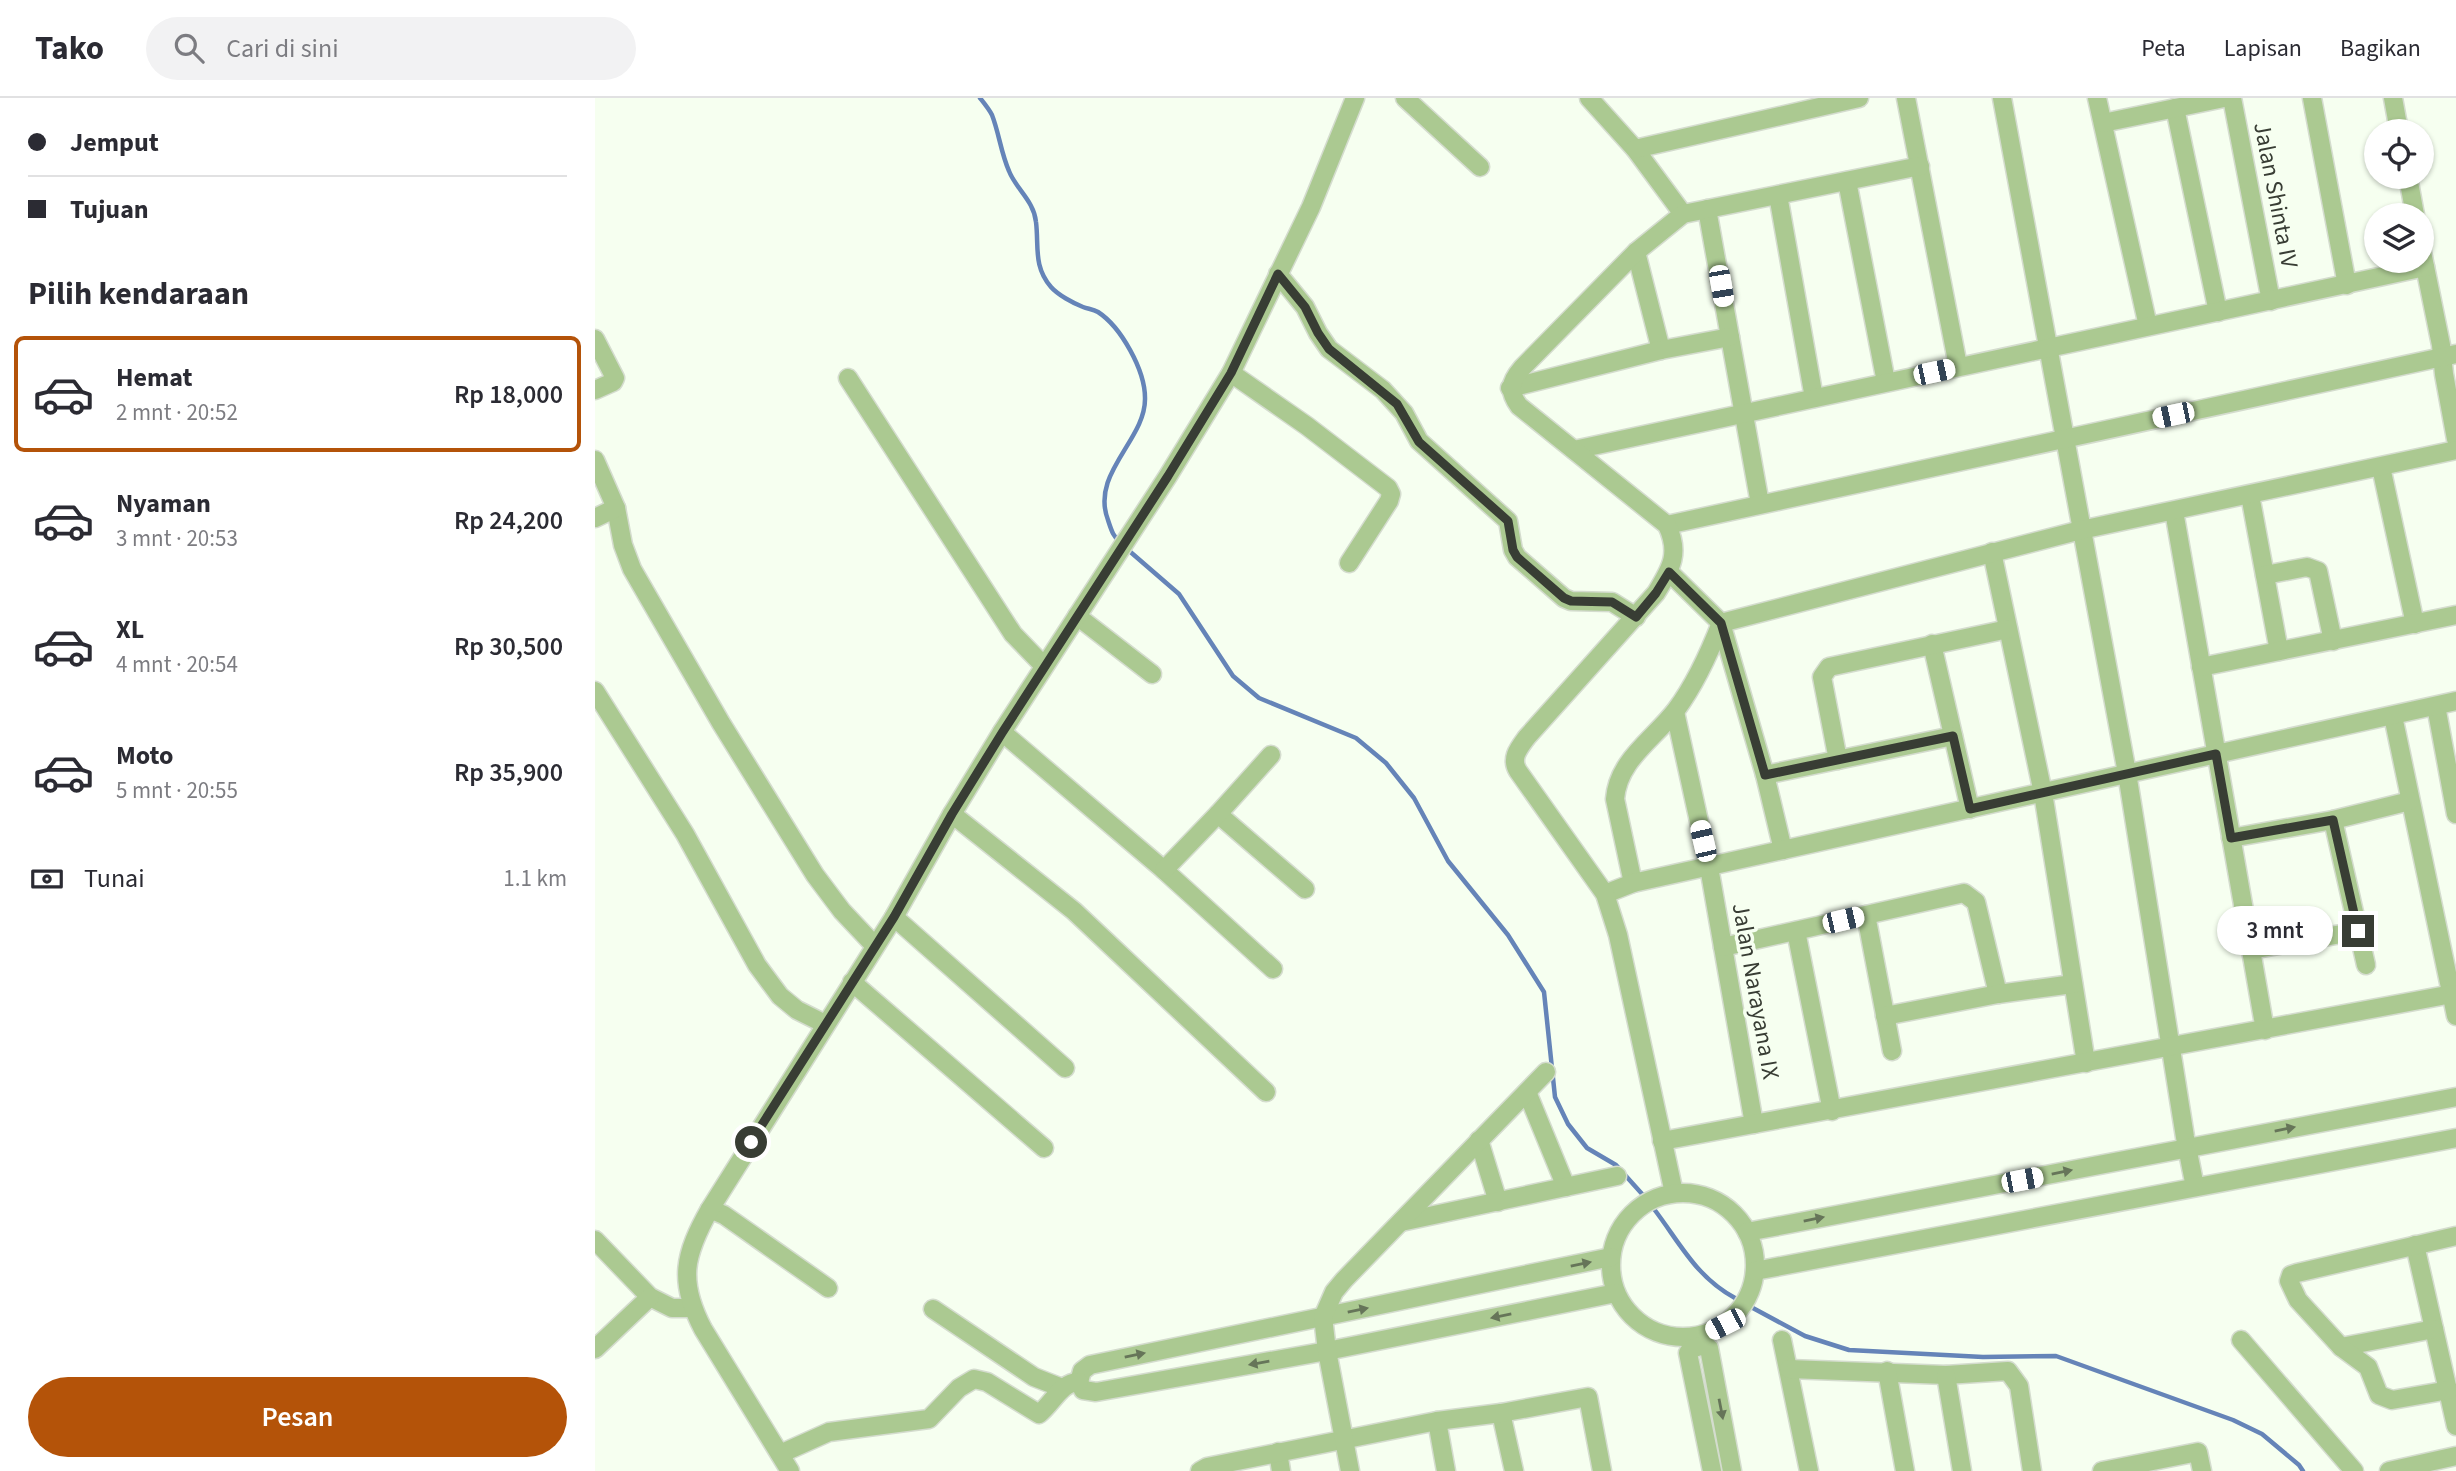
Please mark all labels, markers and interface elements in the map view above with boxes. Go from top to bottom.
search box [146,17,636,80]
text: Tako [35,25,104,72]
icon: search [170,29,208,67]
text: Cari di sini [226,30,339,67]
text: Peta [2141,31,2186,66]
text: Lapisan [2224,31,2302,66]
text: Bagikan [2340,31,2421,66]
street label: Jalan Shinta IV [2244,119,2307,272]
map controls [2364,119,2434,273]
button: locate [2364,119,2434,189]
text: Jemput [70,124,159,161]
text: Tujuan [70,191,149,228]
button: layers [2364,203,2434,273]
car [1708,263,1735,309]
text: Pilih kendaraan [28,271,249,317]
car [1912,357,1957,387]
text: Hemat [116,359,192,396]
icon: car [32,363,95,426]
text: Rp 18,000 [454,376,563,413]
text: 2 mnt · 20:52 [116,396,238,429]
car [2151,400,2196,430]
text: Nyaman [116,485,211,522]
icon: car [32,489,95,552]
text: Rp 24,200 [454,502,563,539]
text: 3 mnt · 20:53 [116,522,238,555]
text: XL [116,611,144,648]
icon: car [32,615,95,678]
text: Rp 30,500 [454,628,563,665]
text: 4 mnt · 20:54 [116,648,238,681]
text: Moto [116,737,173,774]
icon: car [32,741,95,804]
text: Rp 35,900 [454,754,563,791]
text: 5 mnt · 20:55 [116,774,238,807]
car [1689,818,1718,864]
icon: cash [28,860,66,898]
text: Tunai [84,860,145,897]
text: 1.1 km [503,862,567,895]
street label: Jalan Narayana IX [1723,900,1788,1082]
car [1821,905,1866,935]
callout: 3 mnt [2218,906,2333,956]
text: 3 mnt [2247,914,2303,947]
route end [2342,915,2374,947]
one-way arrow [2274,1124,2296,1135]
route start [735,1126,767,1158]
car [2000,1166,2045,1194]
one-way arrow [2051,1166,2073,1177]
one-way arrow [1803,1213,1825,1224]
one-way arrow [1570,1258,1592,1269]
one-way arrow [1347,1304,1369,1315]
car [1702,1305,1749,1343]
one-way arrow [1490,1311,1512,1322]
one-way arrow [1124,1350,1146,1361]
one-way arrow [1248,1358,1270,1369]
button: Pesan [28,1377,567,1457]
one-way arrow [1715,1398,1726,1420]

